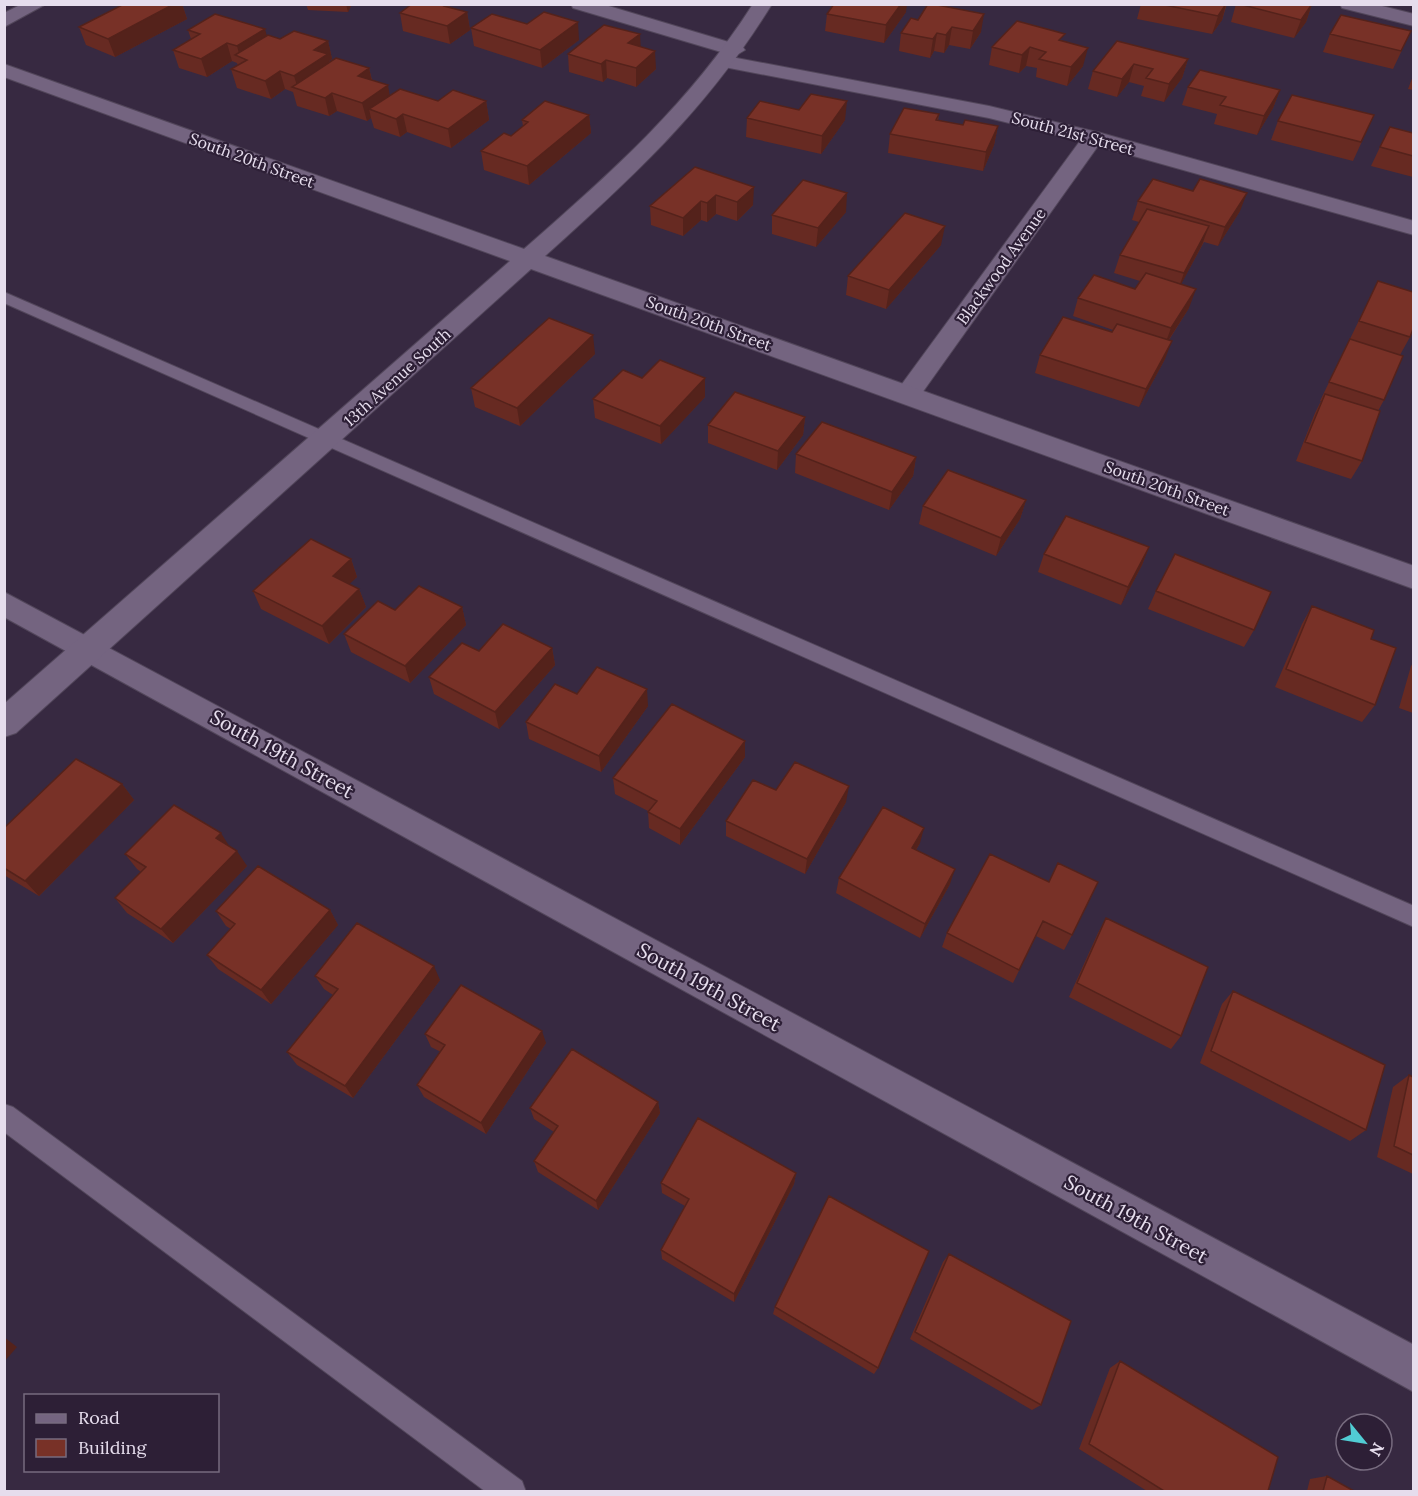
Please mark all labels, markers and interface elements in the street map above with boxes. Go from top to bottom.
street label: South 21st Street [1010,107,1137,159]
street label: South 20th Street [187,128,318,192]
street label: Blackwood Avenue [952,204,1050,328]
street label: South 20th Street [644,291,775,355]
street label: 13th Avenue South [339,323,455,430]
street label: South 20th Street [1102,456,1233,520]
street label: South 19th Street [206,704,359,804]
street label: South 19th Street [633,937,786,1037]
street label: South 19th Street [1060,1169,1213,1269]
legend [24,1394,219,1472]
text: Road [78,1406,120,1429]
north arrow [1334,1412,1394,1472]
text: Building [78,1436,148,1459]
text: N [1365,1439,1389,1460]

